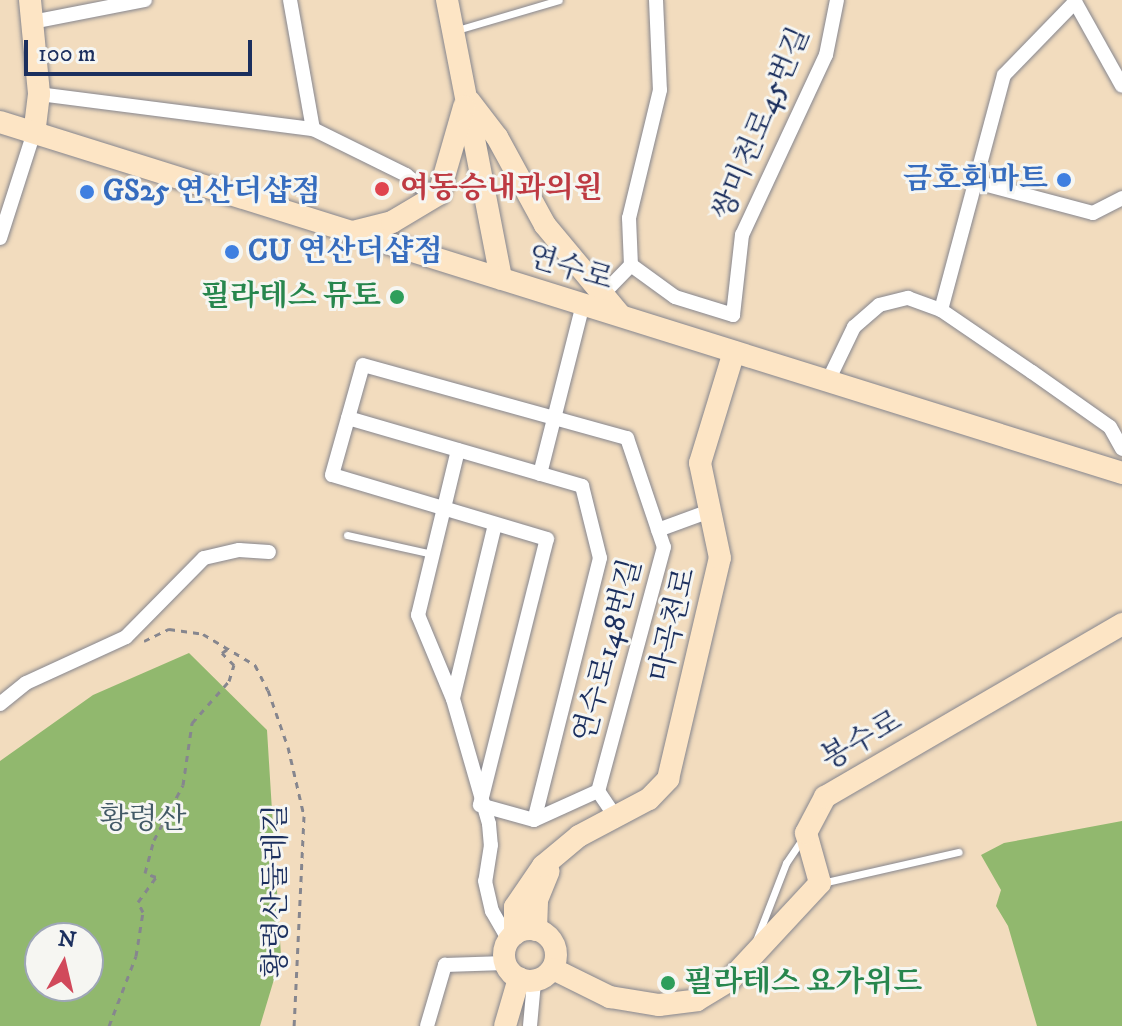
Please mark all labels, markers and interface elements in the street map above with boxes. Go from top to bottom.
street label: 쌍미천로45번길 [705,22,819,226]
scale bar [28,24,256,74]
text: 100 m [38,39,96,69]
place label: 금호회마트 [903,162,1048,198]
place label: 여동승내과의원 [400,171,603,207]
marker: 금호회마트 [1055,171,1073,189]
place label: GS25 연산더샵점 [103,174,321,210]
marker: 여동승내과의원 [371,178,393,200]
marker: GS25 연산더샵점 [78,183,96,201]
place label: CU 연산더샵점 [248,234,442,270]
street label: 연수로 [523,239,617,299]
marker: CU 연산더샵점 [223,243,241,261]
place label: 필라테스 뮤토 [201,279,381,315]
marker: 필라테스 뮤토 [388,288,406,306]
street label: 연수로148번길 [567,555,651,747]
street label: 마곡천로 [643,564,705,686]
street label: 봉수로 [815,704,909,778]
park label: 황령산 [100,802,186,838]
street label: 황령산둘레길 [259,804,295,978]
north arrow [24,922,104,1002]
text: N [56,925,78,954]
place label: 필라테스 요가위드 [684,965,922,1001]
marker: 필라테스 요가위드 [659,974,677,992]

